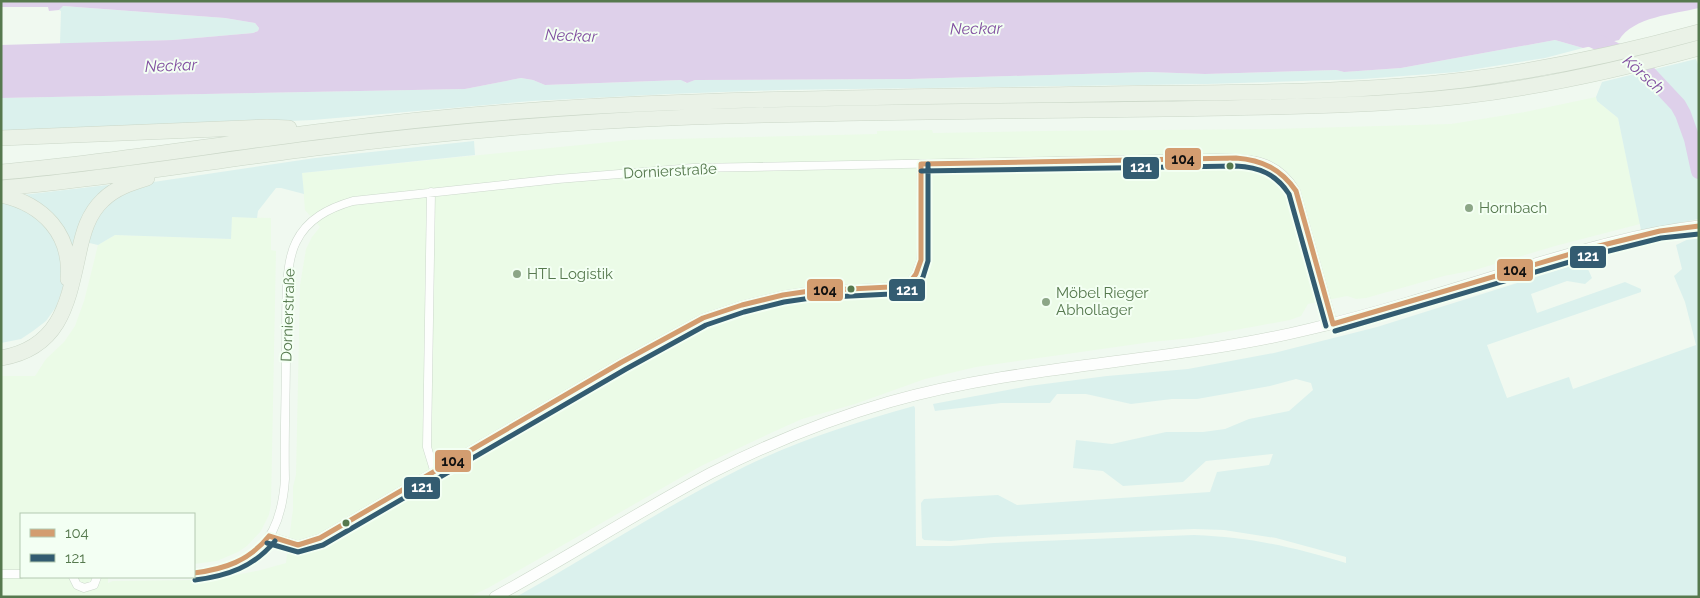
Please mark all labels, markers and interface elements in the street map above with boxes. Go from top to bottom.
water label: Neckar [950,19,1003,38]
water label: Neckar [545,25,598,46]
water label: Körsch [1619,51,1668,98]
water label: Neckar [145,55,198,76]
line badge: 104 [1164,147,1202,171]
text: 104 [1171,151,1195,167]
line badge: 121 [1122,156,1160,180]
text: 121 [1130,159,1152,175]
street label: Dornierstraße [623,160,717,182]
unlabelled marker [1225,161,1235,171]
place label: Hornbach [1479,199,1547,217]
marker: Hornbach [1463,202,1475,214]
line badge: 121 [1569,245,1607,269]
text: 121 [1577,248,1599,264]
line badge: 104 [1496,258,1534,282]
text: 104 [1503,262,1527,278]
place label: HTL Logistik [527,265,613,283]
street label: Dornierstraße [277,268,299,362]
marker: HTL Logistik [511,268,523,280]
line badge: 104 [806,278,844,302]
line badge: 121 [888,278,926,302]
text: 104 [813,282,837,298]
text: 121 [896,282,918,298]
unlabelled marker [846,284,856,294]
place label: Möbel Rieger Abhollager [1056,284,1149,319]
marker: Möbel Rieger Abhollager [1040,296,1052,308]
line badge: 104 [434,449,472,473]
text: 104 [441,453,465,469]
line badge: 121 [403,476,441,500]
text: 121 [411,479,433,495]
legend [20,513,195,578]
unlabelled marker [341,518,351,528]
text: 104 [65,524,89,542]
text: 121 [65,549,86,567]

